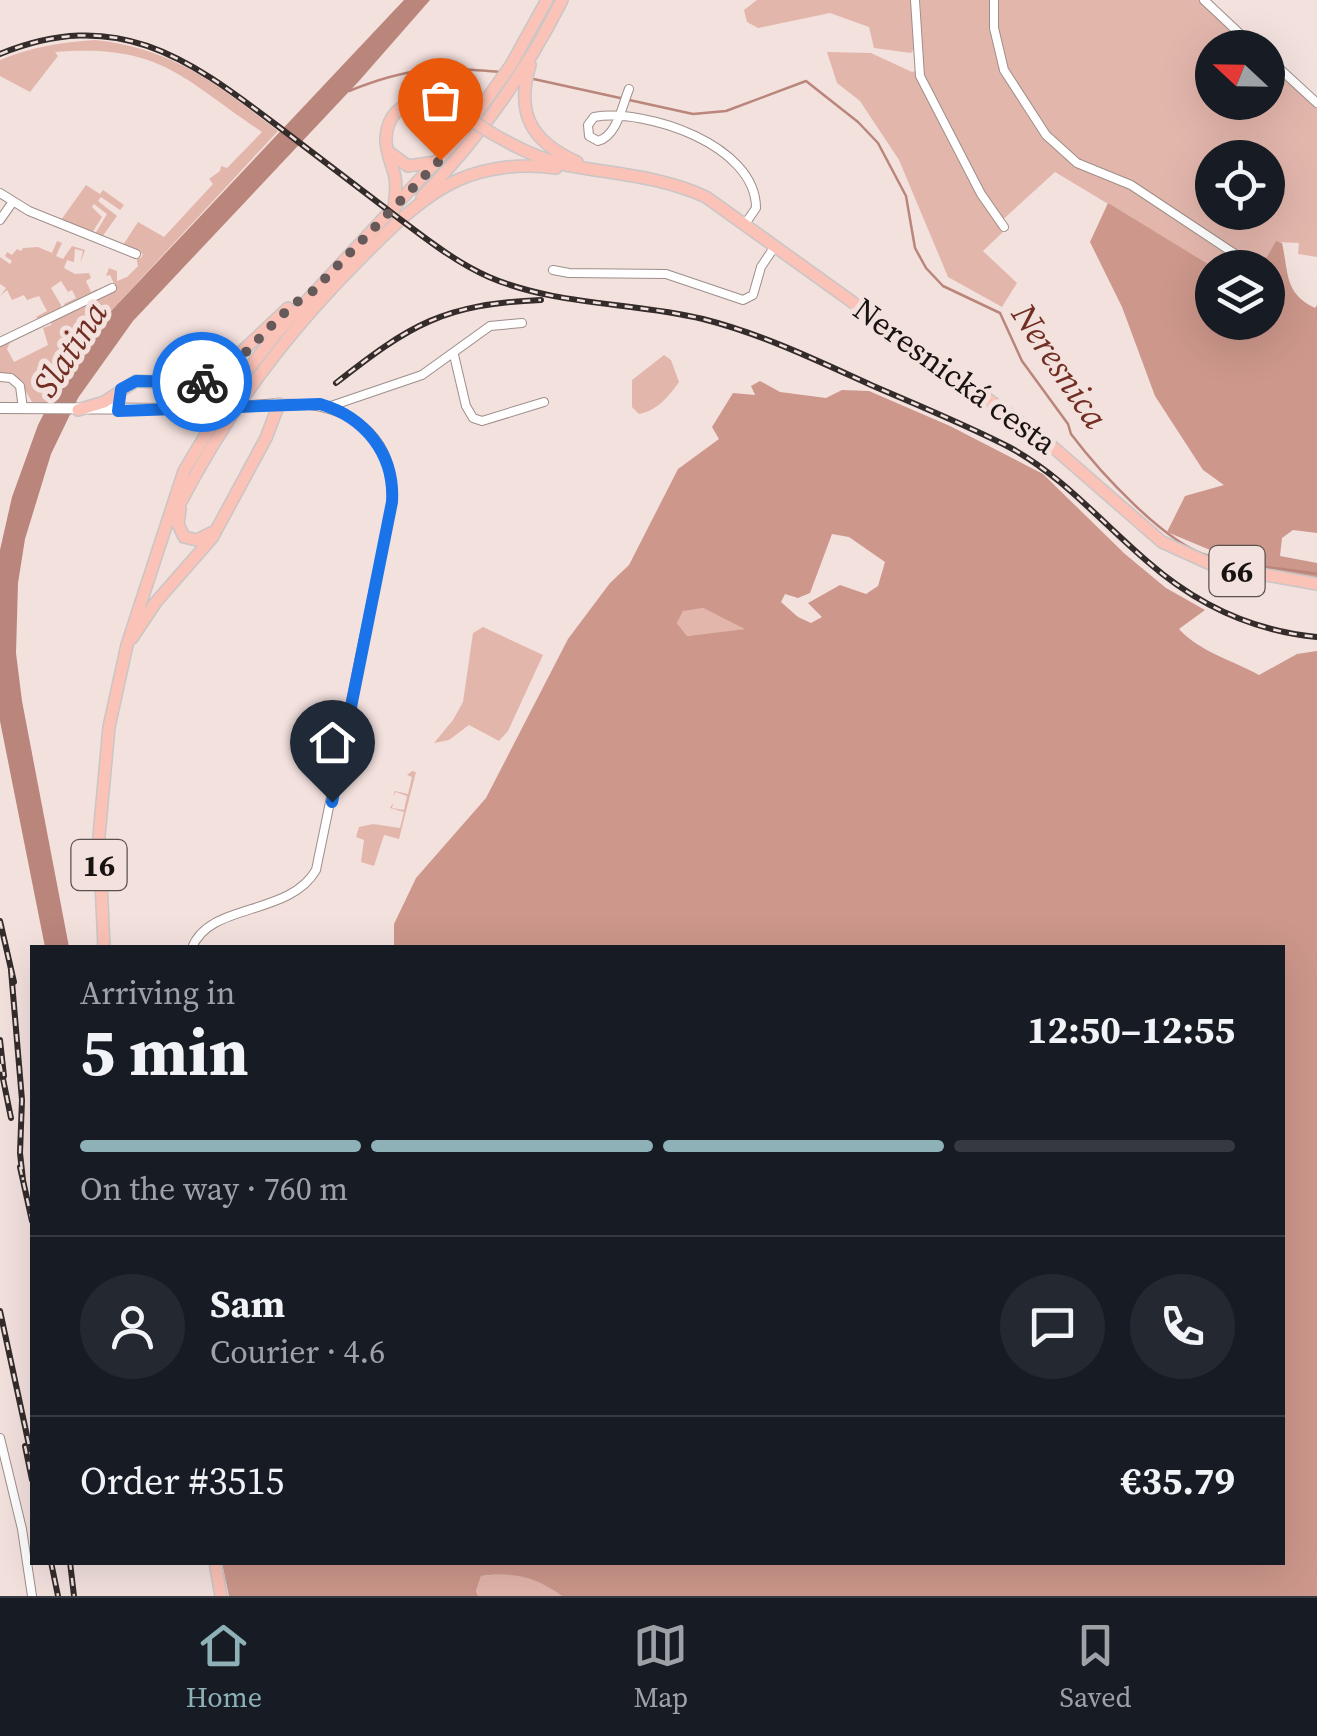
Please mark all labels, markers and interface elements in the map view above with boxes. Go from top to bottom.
north arrow [1195,30,1285,120]
map controls [1195,30,1285,340]
pin [398,58,483,161]
icon: bag [413,73,468,128]
button: locate [1195,140,1285,230]
button: layers [1195,250,1285,340]
street label: Neresnická cesta [845,287,1066,465]
water label: Slatina [21,292,119,406]
water label: Neresnica [1000,293,1120,438]
courier [152,332,252,432]
icon: bike [175,355,230,410]
road number: 66 [1210,546,1264,596]
pin [290,700,375,803]
icon: home [305,715,360,770]
road number: 16 [72,840,126,890]
text: Arriving in [80,971,235,1015]
text: 12:50–12:55 [1027,1004,1235,1056]
text: 5 min [80,1008,249,1097]
text: On the way · 760 m [80,1167,348,1211]
button: person [80,1274,185,1379]
button: chat [1000,1274,1105,1379]
button: phone [1130,1274,1235,1379]
text: Sam [210,1278,285,1330]
text: Courier · 4.6 [210,1330,385,1374]
text: Order #3515 [80,1455,284,1507]
text: €35.79 [1121,1455,1235,1507]
tab: Home [186,1618,262,1716]
tab: Map [633,1618,688,1716]
tab: Saved [1060,1618,1131,1716]

